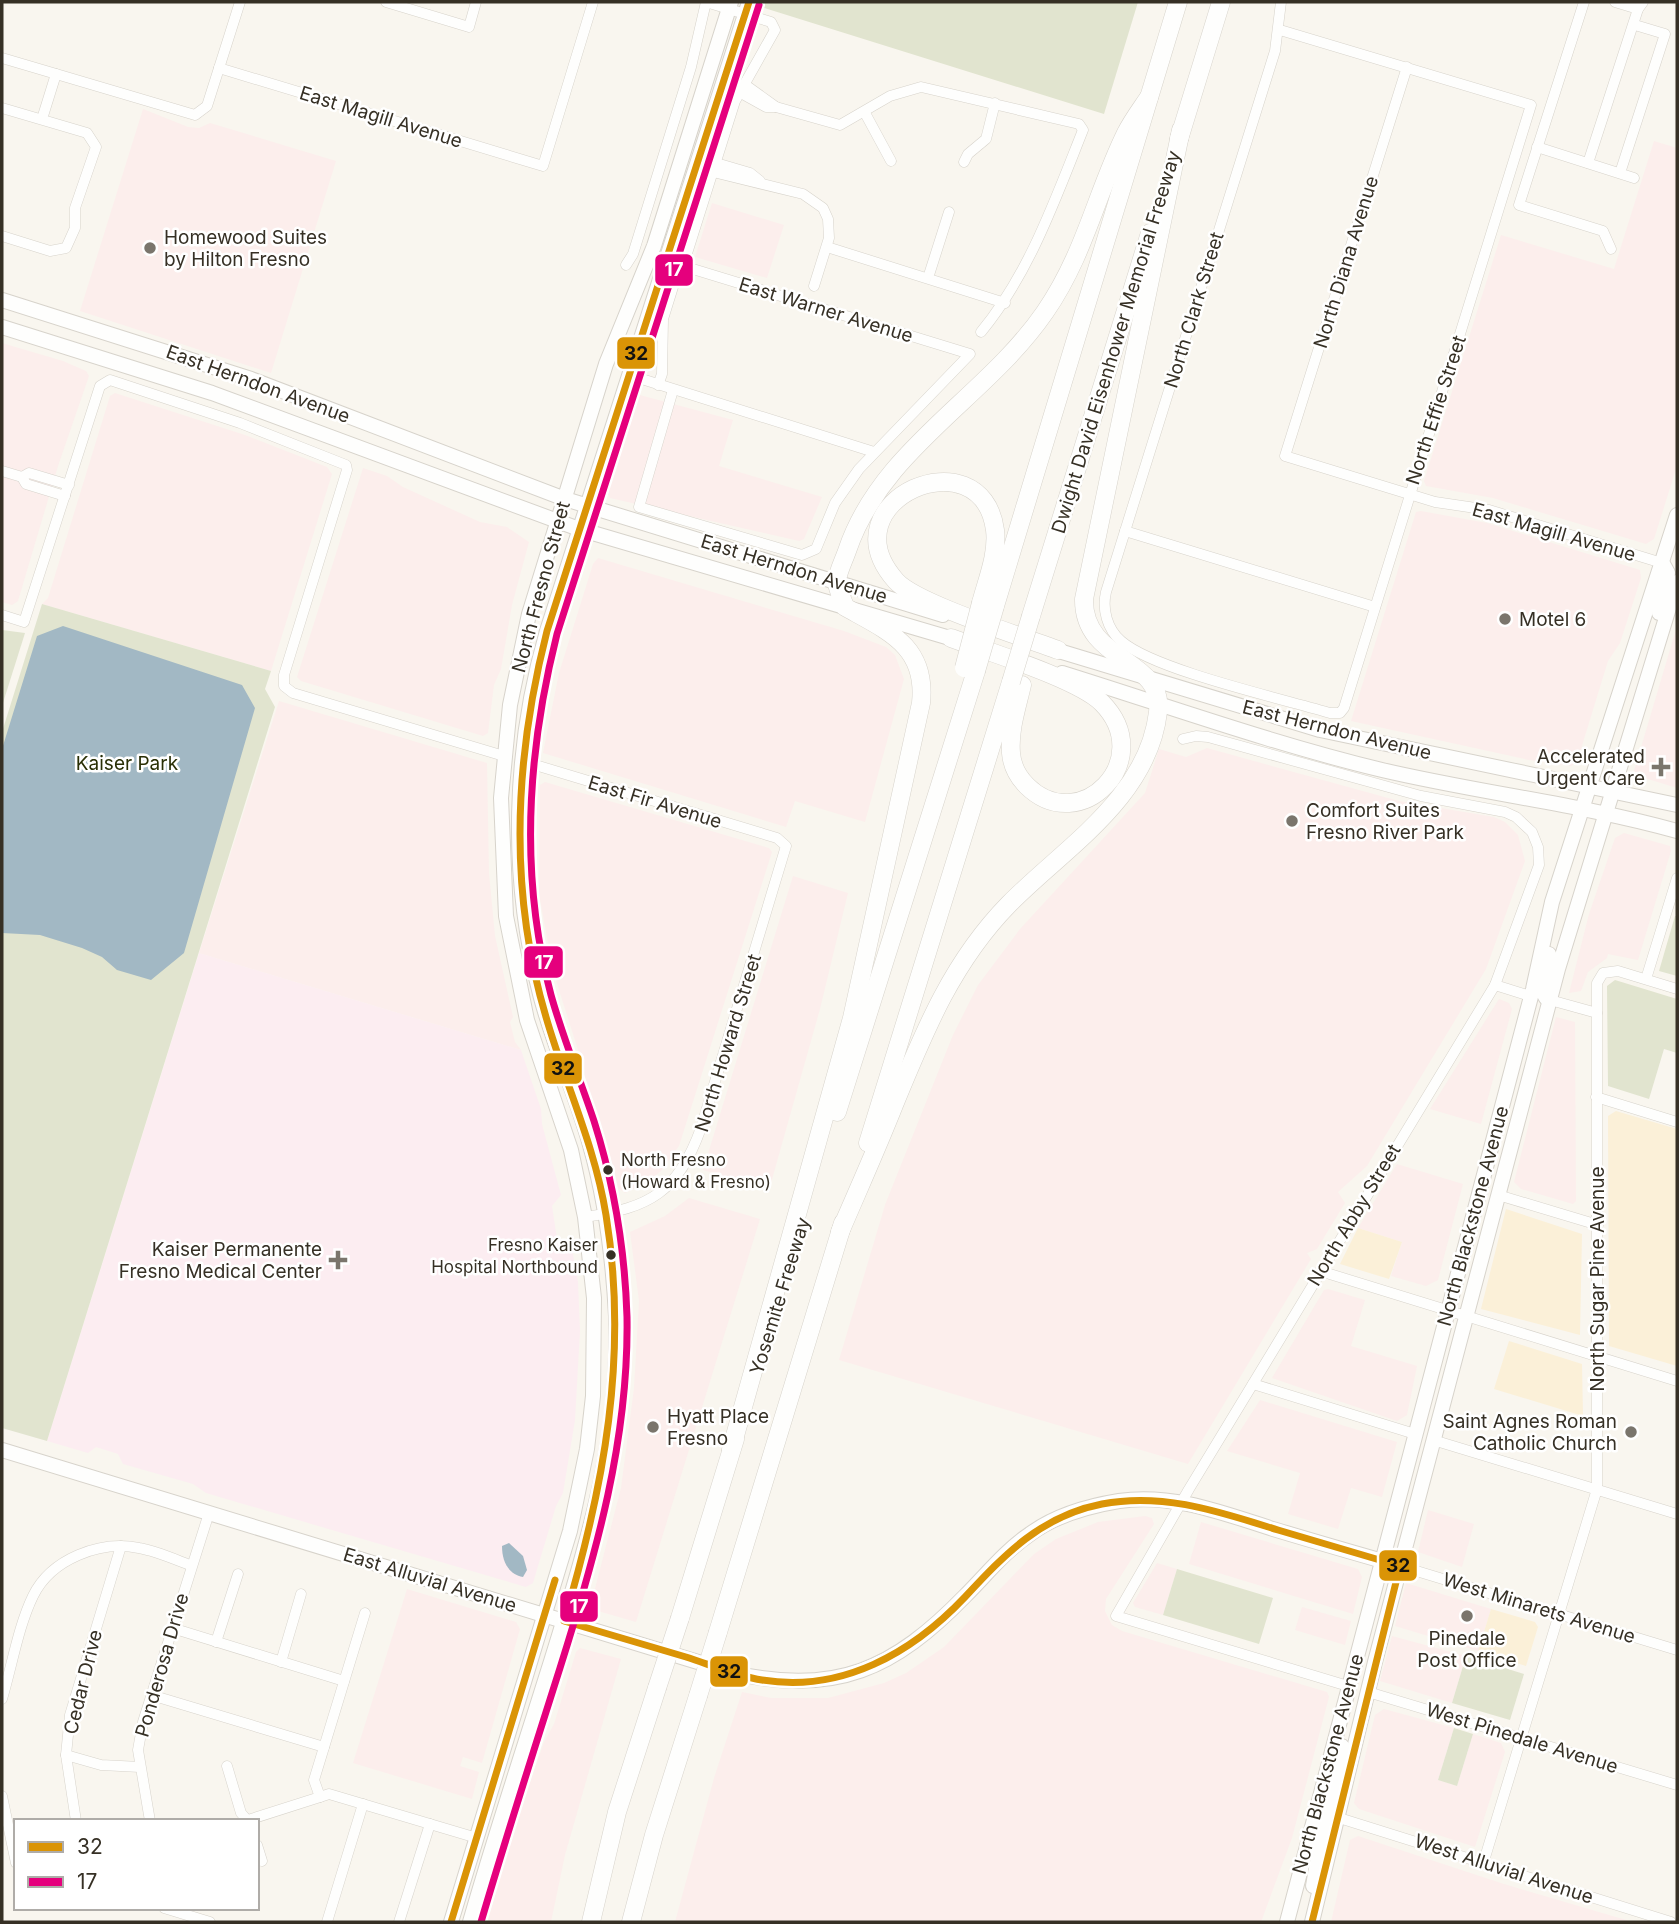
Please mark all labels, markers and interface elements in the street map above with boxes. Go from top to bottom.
street label: East Magill Avenue [297,81,465,153]
street label: Dwight David Eisenhower Memorial Freeway [1047,148,1185,536]
street label: North Diana Avenue [1309,173,1383,351]
place label: Homewood Suites by Hilton Fresno [164,226,327,271]
street label: North Clark Street [1159,229,1229,391]
marker: Homewood Suites by Hilton Fresno [142,240,158,256]
line badge: 17 [654,253,694,287]
text: 17 [664,258,684,281]
street label: East Warner Avenue [736,273,916,347]
street label: North Effie Street [1401,333,1471,487]
line badge: 32 [616,336,656,370]
street label: East Herndon Avenue [163,340,353,428]
text: 32 [624,342,648,365]
street label: East Magill Avenue [1470,498,1638,566]
street label: North Fresno Street [507,499,575,675]
street label: East Herndon Avenue [698,530,890,608]
place label: Motel 6 [1519,608,1586,631]
marker: Motel 6 [1497,611,1513,627]
street label: East Herndon Avenue [1240,695,1434,765]
place label: Accelerated Urgent Care [1536,745,1645,790]
park label: Kaiser Park [76,752,179,775]
marker: Accelerated Urgent Care [1651,757,1671,777]
street label: East Fir Avenue [585,771,725,833]
place label: Comfort Suites Fresno River Park [1306,799,1465,844]
marker: Comfort Suites Fresno River Park [1284,813,1300,829]
line badge: 17 [523,945,564,979]
text: 17 [534,951,554,974]
street label: North Howard Street [690,951,766,1135]
line badge: 32 [543,1052,583,1085]
text: 32 [551,1057,575,1080]
street label: North Blackstone Avenue [1433,1103,1513,1329]
street label: North Abby Street [1303,1140,1405,1290]
place label: North Fresno (Howard & Fresno) [621,1150,771,1192]
marker: North Fresno (Howard & Fresno) [601,1163,615,1177]
street label: North Sugar Pine Avenue [1586,1166,1609,1392]
street label: Yosemite Freeway [745,1214,815,1378]
place label: Fresno Kaiser Hospital Northbound [431,1235,599,1277]
place label: Kaiser Permanente Fresno Medical Center [119,1238,322,1283]
marker: Fresno Kaiser Hospital Northbound [604,1248,618,1262]
marker: Kaiser Permanente Fresno Medical Center [328,1250,348,1270]
place label: Hyatt Place Fresno [667,1405,769,1450]
place label: Saint Agnes Roman Catholic Church [1442,1410,1617,1455]
marker: Hyatt Place Fresno [645,1419,661,1435]
marker: Saint Agnes Roman Catholic Church [1623,1424,1639,1440]
street label: East Alluvial Avenue [341,1543,519,1617]
line badge: 32 [1378,1549,1418,1582]
text: 32 [1386,1554,1410,1577]
street label: West Minarets Avenue [1440,1568,1638,1648]
street label: Ponderosa Drive [130,1590,194,1740]
line badge: 17 [559,1590,599,1623]
text: 17 [569,1595,589,1618]
marker: Pinedale Post Office [1459,1608,1475,1624]
street label: Cedar Drive [59,1627,107,1737]
place label: Pinedale Post Office [1417,1627,1517,1672]
street label: North Blackstone Avenue [1288,1651,1368,1877]
line badge: 32 [709,1655,749,1688]
text: 32 [717,1660,741,1683]
street label: West Pinedale Avenue [1423,1698,1621,1778]
legend [14,1819,259,1910]
street label: West Alluvial Avenue [1412,1829,1596,1909]
text: 32 [77,1834,103,1859]
text: 17 [77,1869,97,1894]

